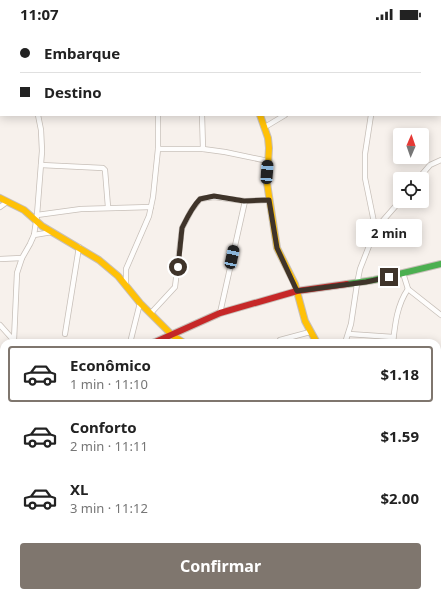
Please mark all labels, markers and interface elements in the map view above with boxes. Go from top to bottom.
text: 11:07 [20,4,59,24]
text: Embarque [44,43,120,63]
text: Destino [44,82,102,102]
north arrow [393,128,429,164]
map controls [393,128,429,208]
car [260,160,274,184]
button: locate [393,172,429,208]
callout: 2 min [356,219,422,247]
text: 2 min [371,224,407,242]
car [224,244,240,270]
route start [169,258,187,276]
route end [380,268,398,286]
text: Econômico [70,355,151,375]
icon: car [22,356,58,392]
text: $1.18 [380,364,419,384]
text: 1 min · 11:10 [70,375,148,393]
text: Conforto [70,417,137,437]
icon: car [22,418,58,454]
text: $1.59 [380,426,419,446]
text: 2 min · 11:11 [70,437,148,455]
text: XL [70,479,88,499]
icon: car [22,480,58,516]
text: $2.00 [380,488,419,508]
text: 3 min · 11:12 [70,499,148,517]
button: Confirmar [20,543,421,589]

